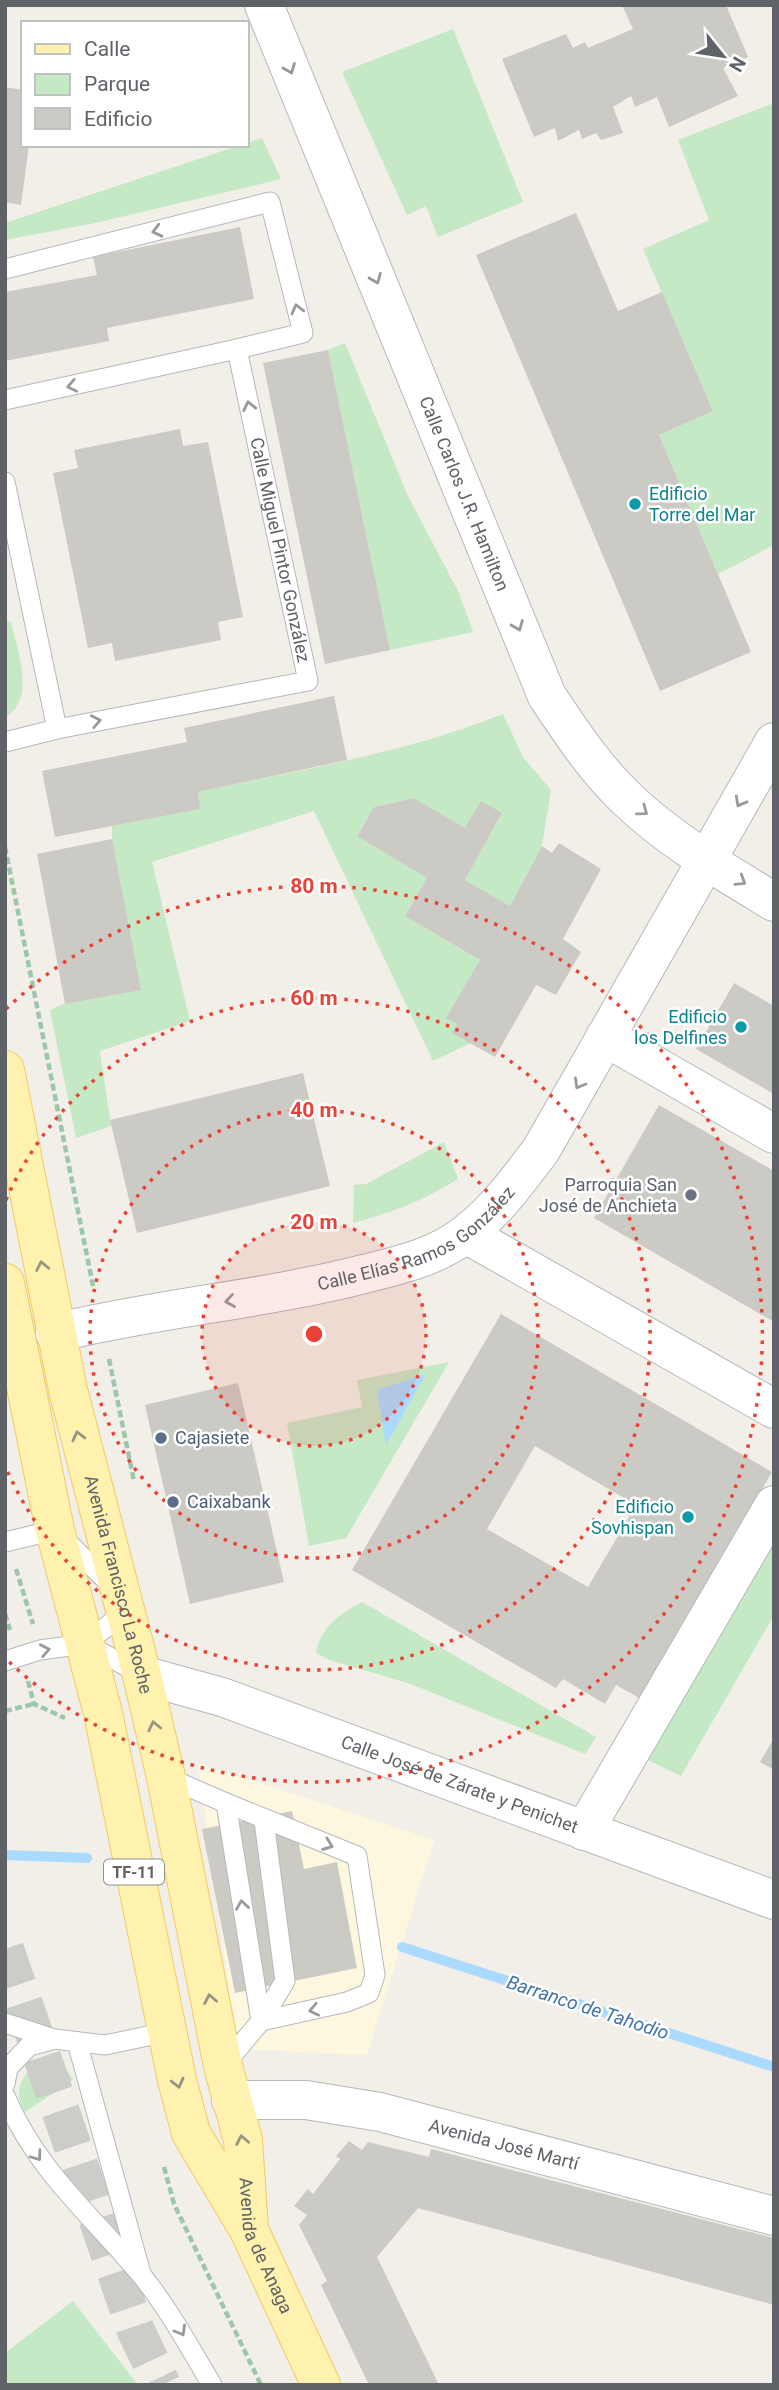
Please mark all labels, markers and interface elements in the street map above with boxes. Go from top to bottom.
legend [21,21,248,147]
north arrow [688,21,758,91]
text: Calle [84,37,130,61]
text: N [724,53,751,76]
one-way arrow [281,62,295,74]
text: Parque [84,72,150,96]
text: Edificio [84,107,152,131]
one-way arrow [151,223,163,237]
one-way arrow [368,272,382,284]
one-way arrow [291,303,305,315]
one-way arrow [66,377,78,392]
street label: Calle Carlos J.R. Hamilton [415,393,514,594]
one-way arrow [243,400,258,412]
street label: Calle Miguel Pintor González [246,436,315,664]
place label: Edificio Torre del Mar [649,483,755,525]
marker: Edificio Torre del Mar [627,496,643,512]
one-way arrow [510,618,524,631]
one-way arrow [90,715,102,730]
one-way arrow [735,794,748,807]
one-way arrow [636,803,648,816]
one-way arrow [733,873,746,886]
text: 80 m [290,874,338,898]
text: 60 m [290,986,338,1010]
place label: Edificio los Delfines [634,1006,727,1048]
marker: Edificio los Delfines [733,1019,749,1035]
one-way arrow [574,1076,587,1089]
text: 40 m [290,1098,338,1122]
place label: Parroquia San José de Anchieta [539,1174,677,1216]
street label: Calle Elías Ramos González [315,1182,519,1294]
marker: Parroquia San José de Anchieta [683,1187,699,1203]
text: 20 m [290,1210,338,1234]
one-way arrow [36,1260,51,1272]
one-way arrow [224,1293,236,1308]
centre of rings [302,1322,326,1346]
place label: Cajasiete [175,1427,249,1448]
one-way arrow [72,1430,86,1442]
marker: Cajasiete [153,1430,169,1446]
street label: Avenida Francisco La Roche [81,1473,157,1696]
place label: Caixabank [187,1491,271,1512]
marker: Caixabank [165,1494,181,1510]
place label: Edificio Sovhispan [591,1496,674,1538]
marker: Edificio Sovhispan [680,1509,696,1525]
one-way arrow [39,1643,51,1658]
one-way arrow [147,1720,162,1732]
street label: Calle José de Zárate y Penichet [338,1731,581,1837]
one-way arrow [321,1837,333,1851]
road number: TF-11 [104,1860,164,1884]
one-way arrow [235,1899,250,1911]
water label: Barranco de Tahodio [504,1970,672,2045]
one-way arrow [203,1993,218,2005]
one-way arrow [308,2001,320,2016]
one-way arrow [169,2077,184,2089]
street label: Avenida José Martí [427,2114,582,2174]
one-way arrow [235,2134,250,2146]
one-way arrow [29,2148,41,2161]
street label: Avenida de Anaga [236,2177,297,2317]
one-way arrow [173,2324,186,2337]

